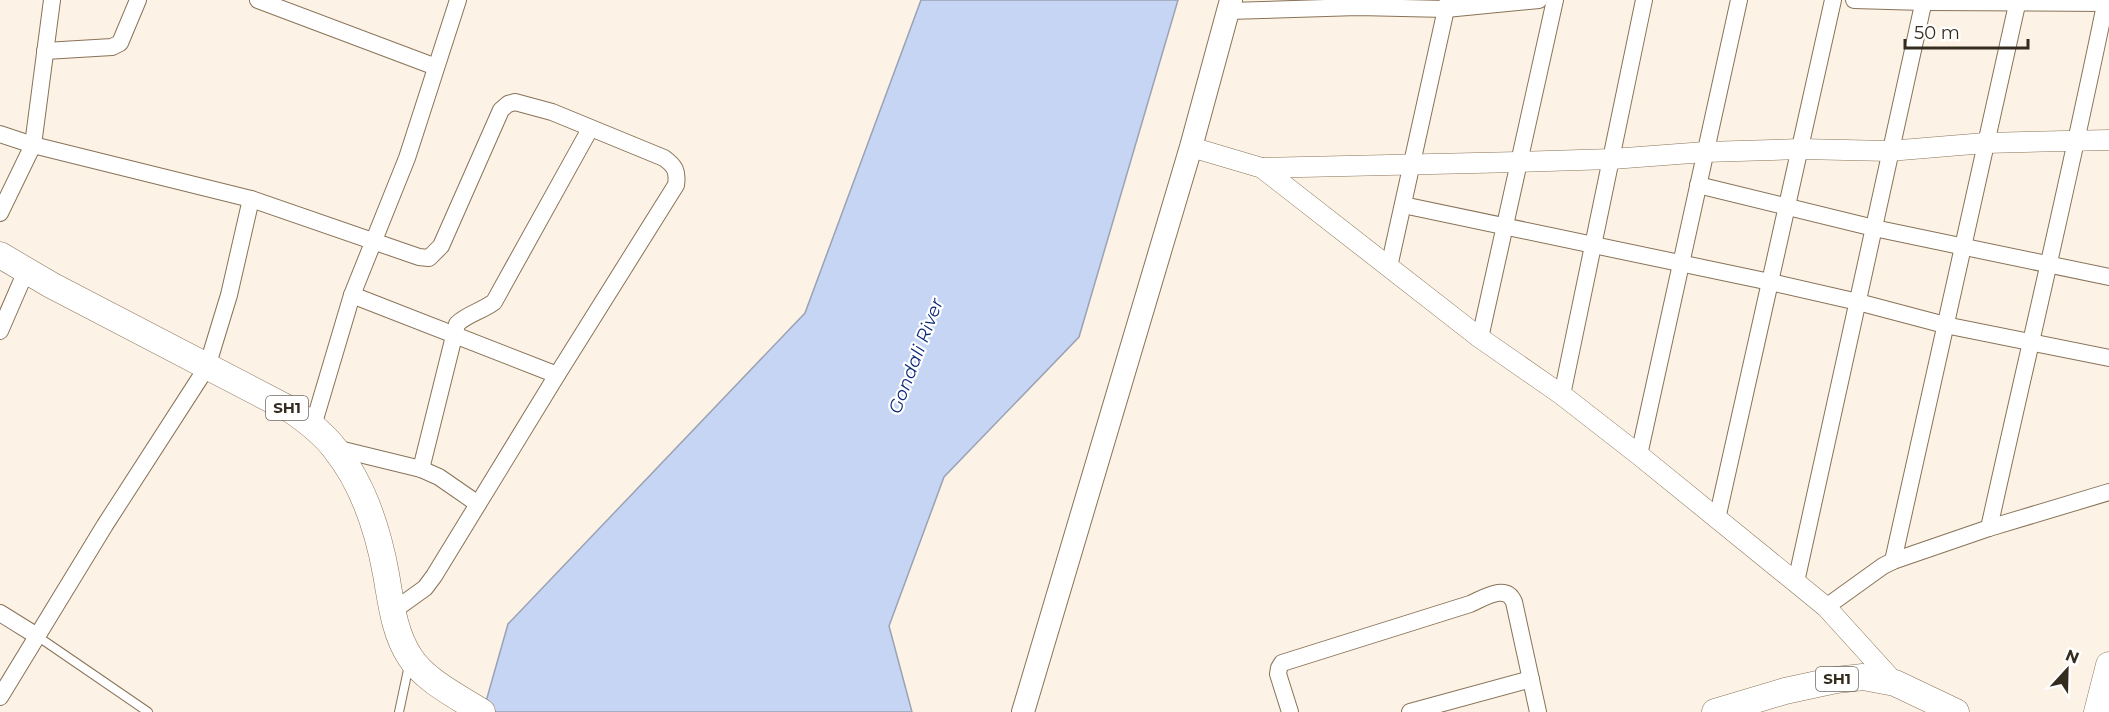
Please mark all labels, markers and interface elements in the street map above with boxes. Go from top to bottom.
scale bar [1905,12,2028,50]
text: 50 m [1914,22,1960,44]
water label: Gondali River [884,295,948,417]
road number: SH1 [266,396,308,420]
north arrow [2037,640,2097,700]
text: N [2063,645,2082,668]
road number: SH1 [1816,667,1858,691]

